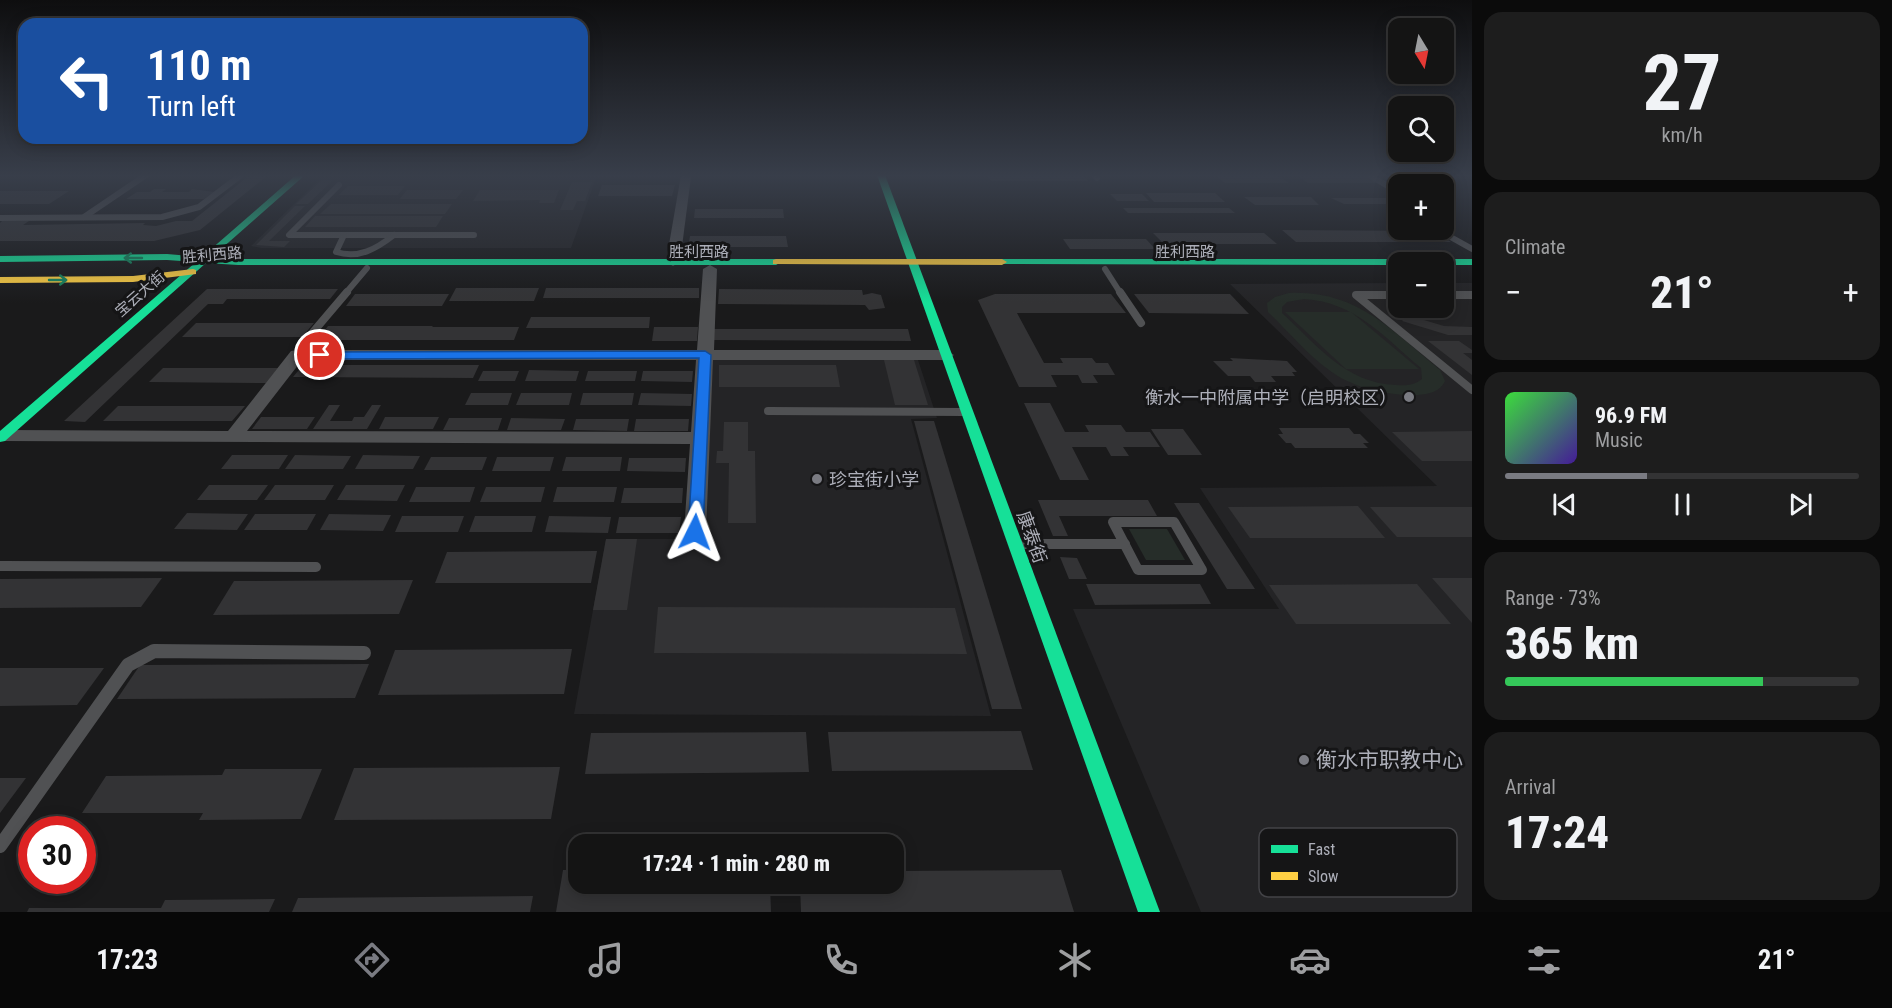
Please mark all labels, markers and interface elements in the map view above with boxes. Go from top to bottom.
north arrow [1388,18,1454,84]
map controls [1388,18,1454,318]
text: 27 [1643,38,1721,129]
text: 110 m [147,41,252,90]
icon: left [48,42,126,120]
text: Turn left [147,91,236,123]
button: search [1388,96,1454,162]
text: km/h [1661,123,1703,147]
button: + [1388,174,1454,240]
text: Climate [1505,235,1565,259]
street label: 胜利西路 [181,243,243,267]
street label: 胜利西路 [669,243,729,261]
street label: 胜利西路 [1155,243,1215,261]
one-way arrow [123,252,143,264]
button: − [1388,252,1454,318]
text: 21° [1650,266,1714,319]
street label: 宝云大街 [111,268,169,320]
text: − [1505,273,1522,312]
text: + [1843,273,1859,312]
one-way arrow [48,274,68,286]
pin [294,329,345,380]
icon: arrive [303,338,336,371]
place label: 衡水一中附属中学（启明校区） [1145,387,1397,408]
marker: 衡水一中附属中学（启明校区） [1402,390,1416,404]
text: 96.9 FM [1595,403,1667,428]
text: Music [1595,428,1643,452]
place label: 珍宝街小学 [829,469,919,490]
marker: 珍宝街小学 [810,472,824,486]
icon: previous [1548,488,1581,521]
icon: pause [1666,488,1699,521]
icon: next [1784,488,1817,521]
position arrow [663,500,727,564]
street label: 康泰街 [1013,508,1051,566]
text: Range · 73% [1505,586,1601,610]
text: 365 km [1505,617,1639,670]
place label: 衡水市职教中心 [1316,748,1463,772]
marker: 衡水市职教中心 [1297,753,1311,767]
text: Arrival [1505,775,1556,799]
text: 17:24 [1505,806,1609,859]
speed limit sign: 30 [18,816,96,894]
legend [1259,828,1457,897]
text: Fast [1308,840,1335,859]
text: 17:24 · 1 min · 280 m [642,851,830,876]
text: Slow [1308,867,1338,886]
icon: directions [351,939,393,981]
icon: music [585,939,627,981]
icon: phone [820,939,862,981]
icon: climate [1054,939,1096,981]
icon: car [1289,939,1331,981]
icon: filters [1523,939,1565,981]
text: 17:23 [96,944,158,976]
text: 21° [1758,944,1796,976]

